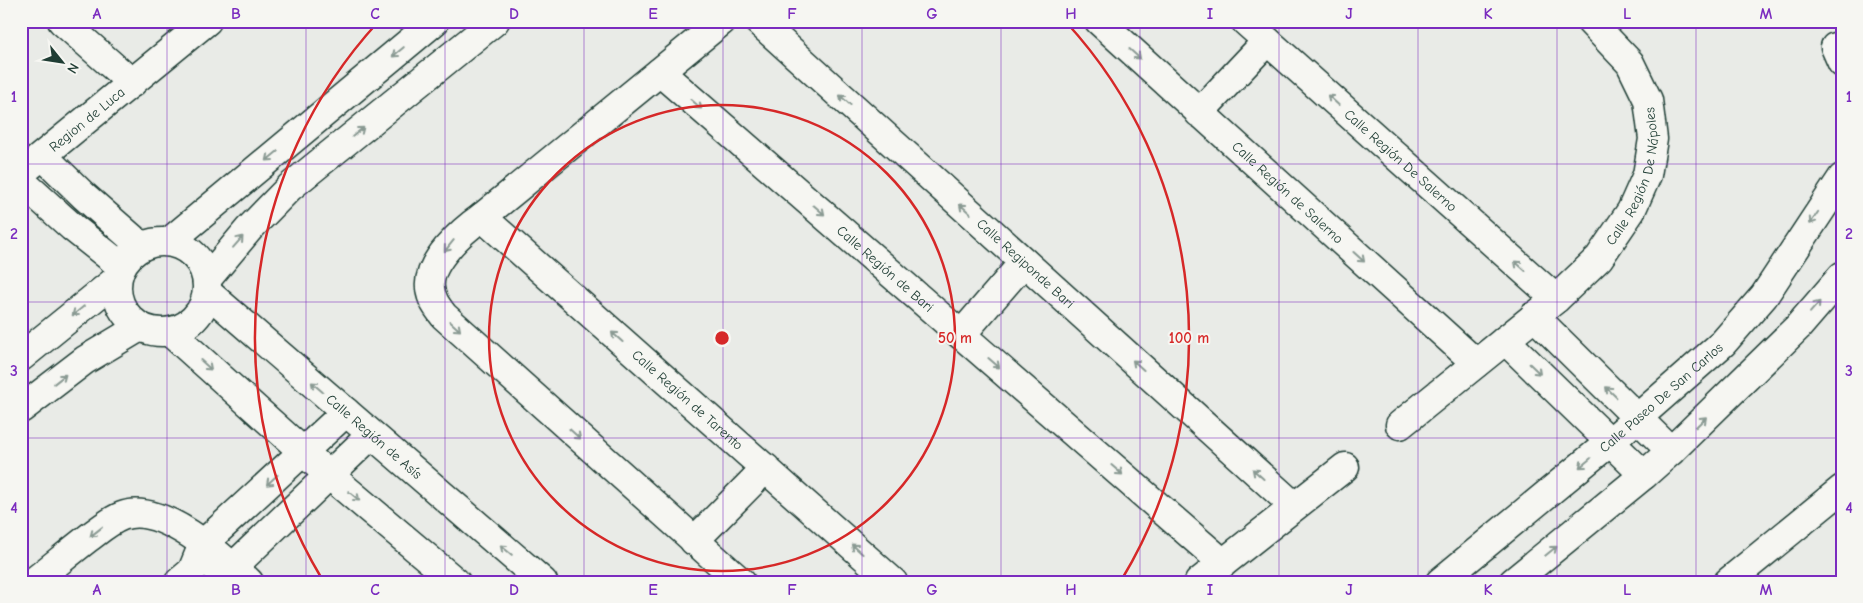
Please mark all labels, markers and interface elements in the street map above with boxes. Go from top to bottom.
text: A [93,5,102,23]
text: B [231,5,241,23]
text: C [370,5,380,23]
text: D [509,5,519,23]
text: E [648,5,658,23]
text: F [787,5,797,23]
text: G [926,5,938,23]
text: H [1065,5,1077,23]
text: I [1207,5,1213,23]
text: J [1345,5,1353,23]
text: K [1483,5,1493,23]
text: L [1623,5,1631,23]
text: M [1760,5,1773,23]
north arrow [38,38,88,88]
one-way arrow [391,47,404,58]
one-way arrow [1128,48,1141,60]
text: N [63,60,82,76]
street label: Region de Luca [46,84,128,156]
text: 1 [11,88,17,106]
text: 1 [1846,88,1852,106]
one-way arrow [838,94,851,106]
one-way arrow [1327,94,1340,106]
one-way arrow [690,98,703,109]
street label: Calle Región De Salerno [1341,106,1460,216]
street label: Calle Región De Nápoles [1602,106,1662,249]
one-way arrow [351,127,364,138]
street label: Calle Región de Salerno [1228,138,1347,247]
one-way arrow [266,150,279,162]
one-way arrow [959,203,972,215]
one-way arrow [812,205,825,216]
one-way arrow [1809,211,1819,225]
street label: Calle Regiponde Bari [973,215,1078,312]
street label: Calle Región de Bari [833,222,937,316]
text: 2 [10,225,18,243]
text: 2 [1845,225,1853,243]
one-way arrow [233,235,244,248]
one-way arrow [444,240,455,253]
one-way arrow [1352,251,1365,263]
one-way arrow [1513,261,1526,272]
one-way arrow [1809,301,1820,314]
one-way arrow [72,305,85,316]
one-way arrow [448,320,461,331]
centre of rings [713,329,731,347]
text: 50 m [938,329,972,347]
text: 100 m [1169,329,1209,347]
one-way arrow [611,331,624,343]
street label: Calle Paseo De San Carlos [1596,339,1727,456]
street label: Calle Región de Tarento [628,346,746,454]
one-way arrow [988,358,1001,369]
one-way arrow [200,359,213,371]
one-way arrow [1131,359,1144,371]
text: 3 [10,362,18,380]
text: 3 [1845,362,1853,380]
one-way arrow [1529,363,1542,375]
one-way arrow [53,374,66,385]
one-way arrow [311,381,324,392]
one-way arrow [1606,387,1618,399]
street label: Calle Región de Asís [322,391,426,483]
one-way arrow [1694,416,1707,428]
one-way arrow [569,428,582,440]
one-way arrow [1579,457,1592,468]
one-way arrow [1110,464,1123,476]
one-way arrow [1252,468,1265,480]
one-way arrow [265,474,278,486]
one-way arrow [347,490,360,501]
text: 4 [10,499,18,517]
text: 4 [1845,499,1853,517]
one-way arrow [90,527,103,538]
one-way arrow [850,543,863,555]
one-way arrow [500,544,513,556]
one-way arrow [1544,546,1557,557]
text: A [93,581,102,599]
text: B [231,581,241,599]
text: C [370,581,380,599]
text: D [509,581,519,599]
text: E [648,581,658,599]
text: F [787,581,797,599]
text: G [926,581,938,599]
text: H [1065,581,1077,599]
text: I [1207,581,1213,599]
text: J [1345,581,1353,599]
text: K [1483,581,1493,599]
text: L [1623,581,1631,599]
text: M [1760,581,1773,599]

